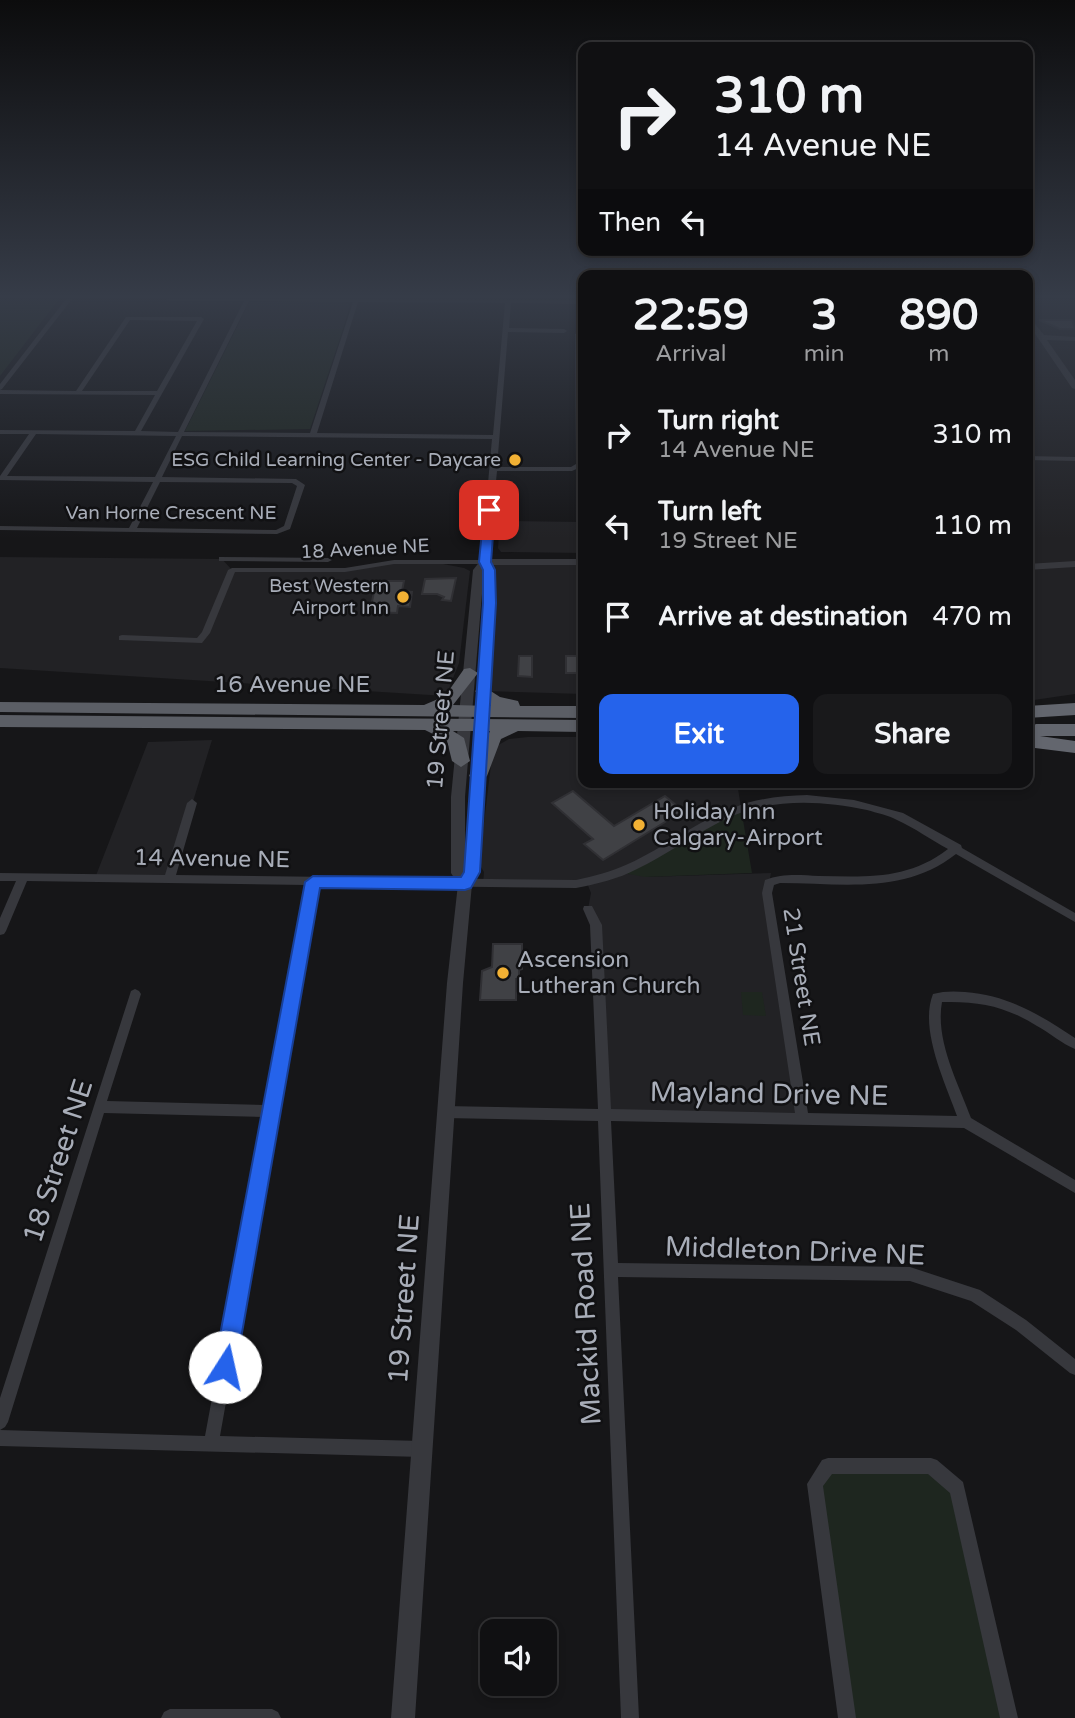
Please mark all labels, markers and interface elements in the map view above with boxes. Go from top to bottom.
text: 310 m [714,67,864,126]
icon: right [599,70,690,161]
text: 14 Avenue NE [714,127,931,165]
icon: left [675,203,713,241]
text: Then [599,207,661,238]
text: 22:59 [633,290,749,341]
text: 3 [811,290,837,341]
text: 890 [899,290,978,341]
text: Arrival [655,340,726,368]
text: min [804,340,845,368]
text: m [928,340,949,368]
text: Turn right [658,405,779,436]
icon: right [599,416,637,454]
text: 310 m [932,419,1012,450]
text: 14 Avenue NE [658,436,814,464]
place label: ESG Child Learning Center - Daycare [171,449,501,471]
marker: ESG Child Learning Center - Daycare [507,452,523,468]
pin [459,480,519,540]
icon: arrive [470,491,508,529]
text: Turn left [658,496,761,527]
street label: Van Horne Crescent NE [65,502,277,524]
icon: left [599,507,637,545]
text: 110 m [932,510,1012,541]
text: 19 Street NE [658,527,798,555]
street label: 18 Avenue NE [300,535,430,563]
place label: Best Western Airport Inn [269,575,389,619]
marker: Best Western Airport Inn [395,589,411,605]
icon: arrive [599,598,637,636]
text: Arrive at destination [658,601,908,632]
text: 470 m [932,601,1012,632]
street label: 19 Street NE [421,649,461,791]
street label: 16 Avenue NE [214,671,370,699]
button: Exit [599,694,799,774]
button: Share [813,694,1012,774]
place label: Holiday Inn Calgary-Airport [653,798,823,852]
marker: Holiday Inn Calgary-Airport [631,817,647,833]
street label: 14 Avenue NE [134,844,290,874]
street label: 21 Street NE [776,906,826,1048]
place label: Ascension Lutheran Church [517,946,700,1000]
marker: Ascension Lutheran Church [495,965,511,981]
street label: 18 Street NE [16,1075,100,1247]
street label: Mayland Drive NE [649,1075,889,1113]
street label: Mackid Road NE [563,1202,609,1426]
street label: 19 Street NE [381,1213,427,1385]
street label: Middleton Drive NE [664,1229,926,1273]
position arrow [188,1330,262,1404]
map controls [480,1619,557,1696]
button: sound [480,1619,557,1696]

